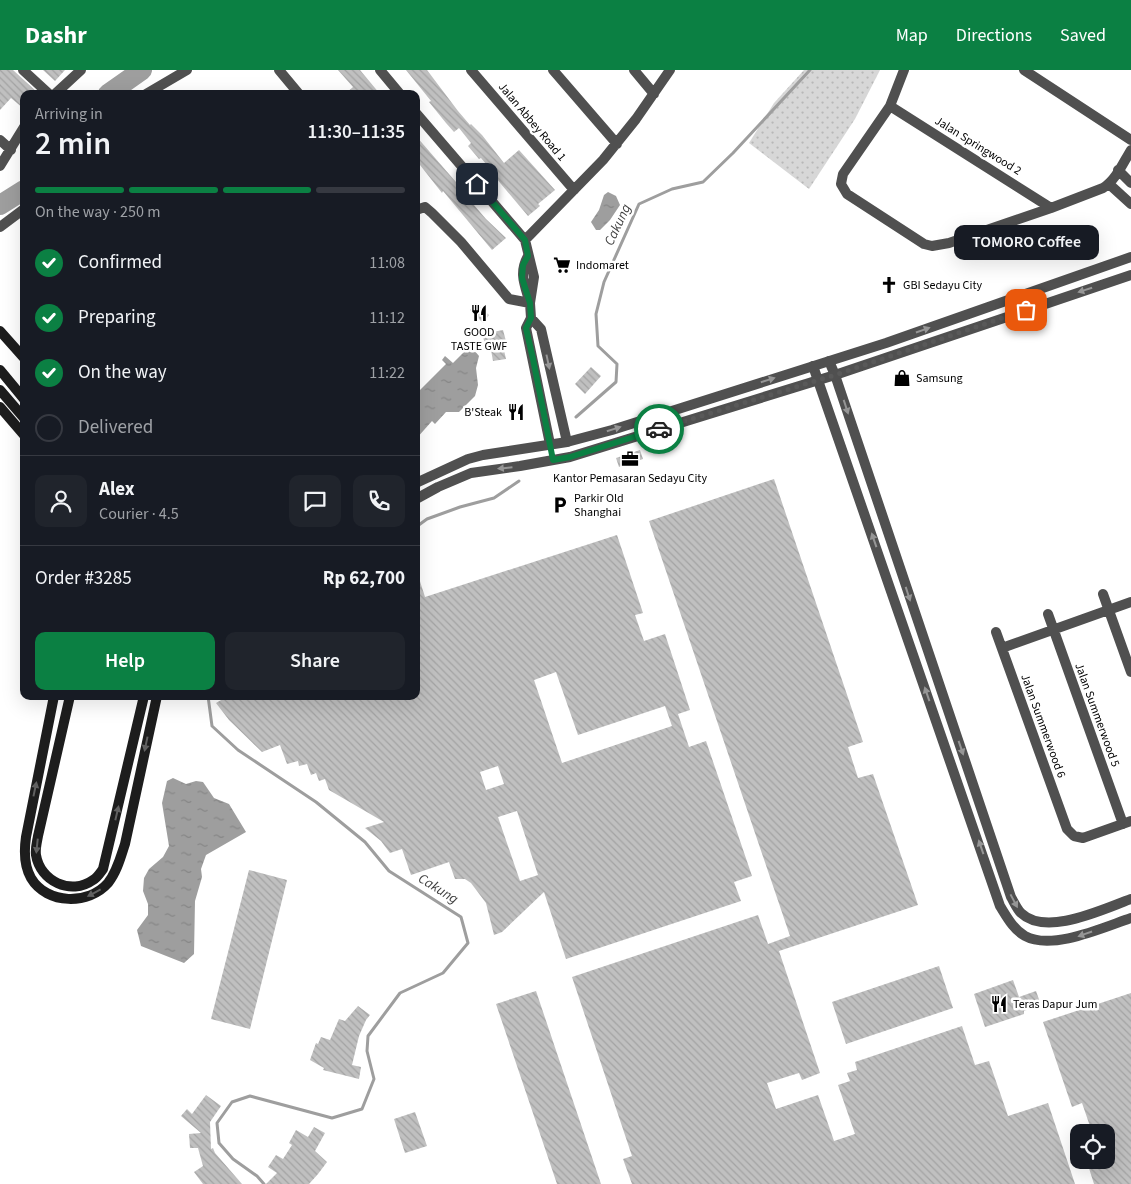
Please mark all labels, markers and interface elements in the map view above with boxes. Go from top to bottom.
text: Dashr [25,18,87,53]
text: Map [896,23,928,48]
text: Directions [956,23,1032,48]
text: Saved [1060,23,1106,48]
street label: Jalan Abbey Road 1 [494,79,570,165]
text: Arriving in [35,103,103,125]
street label: Jalan Springwood 2 [931,112,1025,180]
text: 11:30–11:35 [307,119,405,146]
text: 2 min [35,121,111,167]
pin [456,163,498,205]
icon: home [463,170,491,198]
text: On the way · 250 m [35,201,160,223]
water label: Cakung [600,201,636,249]
callout: TOMORO Coffee [954,225,1098,260]
text: TOMORO Coffee [972,231,1081,253]
icon: check [35,249,63,277]
text: Confirmed [78,249,162,276]
text: 11:08 [369,252,405,274]
supermarket icon: Indomaret [552,255,572,275]
place label: Indomaret [576,257,629,274]
church icon: GBI Sedayu City [879,275,899,295]
place label: GBI Sedayu City [903,277,982,294]
one-way arrow [1077,287,1092,294]
pin [1005,289,1047,331]
icon: bag [1012,296,1040,324]
restaurant icon: GOOD TASTE GWF [469,303,489,323]
icon: check [35,304,63,332]
text: Preparing [78,304,156,331]
text: 11:12 [369,307,405,329]
place label: GOOD TASTE GWF [451,324,507,355]
one-way arrow [916,326,931,334]
one-way arrow [544,354,552,369]
icon: check [35,359,63,387]
text: On the way [78,359,167,386]
text: 11:22 [369,362,405,384]
shop icon: Samsung [892,368,912,388]
place label: Samsung [916,370,963,387]
one-way arrow [761,375,776,383]
one-way arrow [842,399,850,414]
restaurant icon: B'Steak [506,402,526,422]
place label: B'Steak [464,404,502,421]
courier [634,404,684,454]
text: Delivered [78,414,153,441]
icon: car [645,415,673,443]
one-way arrow [606,425,621,433]
office icon: Kantor Pemasaran Sedayu City [620,449,640,469]
one-way arrow [497,464,513,472]
place label: Kantor Pemasaran Sedayu City [553,470,707,487]
button: person [35,475,87,527]
button: chat [289,475,341,527]
button: phone [353,475,405,527]
text: Alex [99,476,135,503]
place label: Parkir Old Shanghai [574,490,624,521]
parking icon: Parkir Old Shanghai [550,495,570,515]
text: Courier · 4.5 [99,503,179,525]
one-way arrow [870,533,878,548]
text: Order #3285 [35,565,132,592]
text: Rp 62,700 [323,565,405,592]
one-way arrow [904,587,912,602]
button: Help [35,632,215,690]
button: Share [225,632,405,690]
street label: Jalan Summerwood 5 [1070,661,1124,769]
street label: Jalan Summerwood 6 [1016,672,1070,780]
one-way arrow [923,686,931,701]
one-way arrow [142,736,150,751]
one-way arrow [957,741,965,756]
one-way arrow [32,780,40,796]
one-way arrow [113,806,121,821]
one-way arrow [33,839,41,855]
one-way arrow [976,840,984,855]
water label: Cakung [414,869,462,909]
one-way arrow [86,889,101,897]
one-way arrow [1010,894,1018,908]
one-way arrow [1077,930,1092,938]
restaurant icon: Teras Dapur Jum [989,994,1009,1014]
place label: Teras Dapur Jum [1013,996,1097,1013]
map controls [1070,1124,1115,1169]
button: locate [1070,1124,1115,1169]

